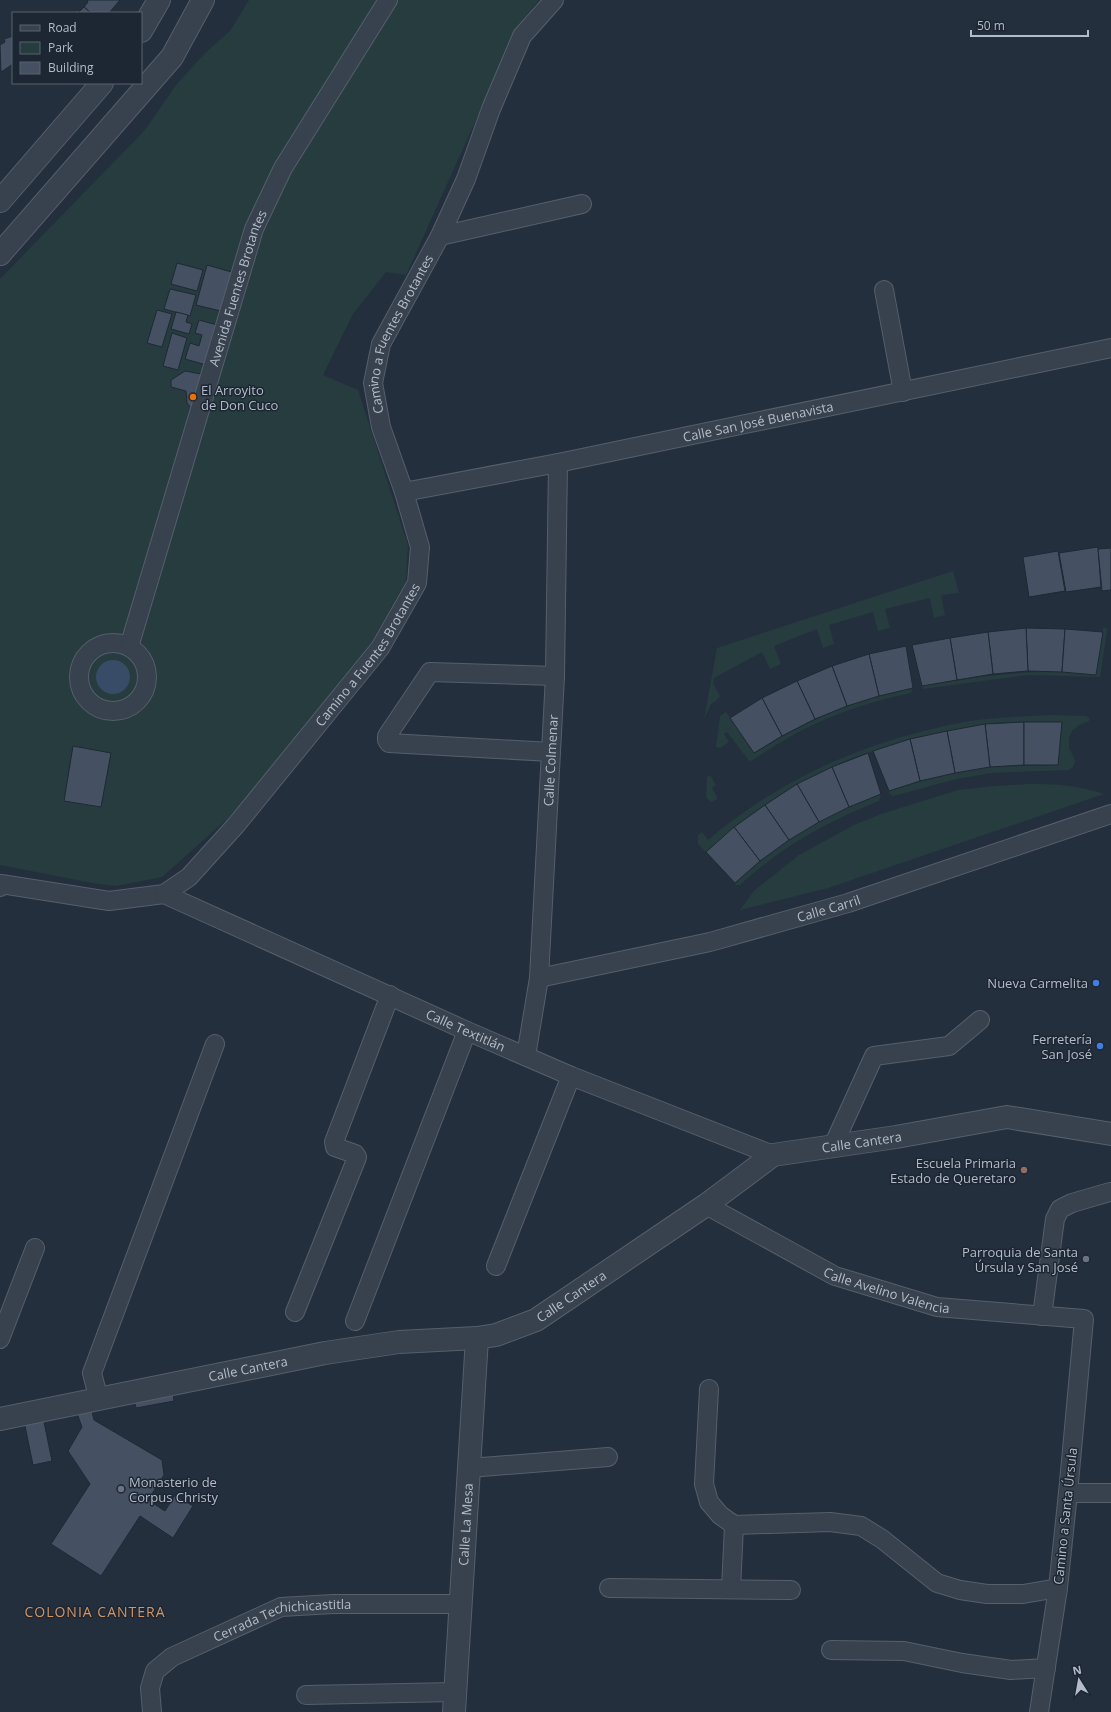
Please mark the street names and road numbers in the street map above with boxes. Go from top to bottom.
street label: Avenida Fuentes Brotantes [204,207,271,368]
street label: Camino a Fuentes Brotantes [364,251,437,415]
street label: Calle San José Buenavista [681,397,835,446]
street label: Camino a Fuentes Brotantes [311,580,424,730]
street label: Calle Colmenar [539,713,562,807]
street label: Calle Carril [795,890,863,926]
street label: Calle Textitlán [423,1005,508,1056]
street label: Calle Cantera [820,1127,903,1157]
street label: Calle Avelino Valencia [820,1262,950,1317]
street label: Calle Cantera [533,1266,610,1326]
street label: Calle Cantera [207,1352,289,1385]
street label: Camino a Santa Úrsula [1049,1447,1081,1585]
street label: Calle La Mesa [454,1483,477,1566]
street label: Cerrada Techichicastitla [210,1595,351,1646]

